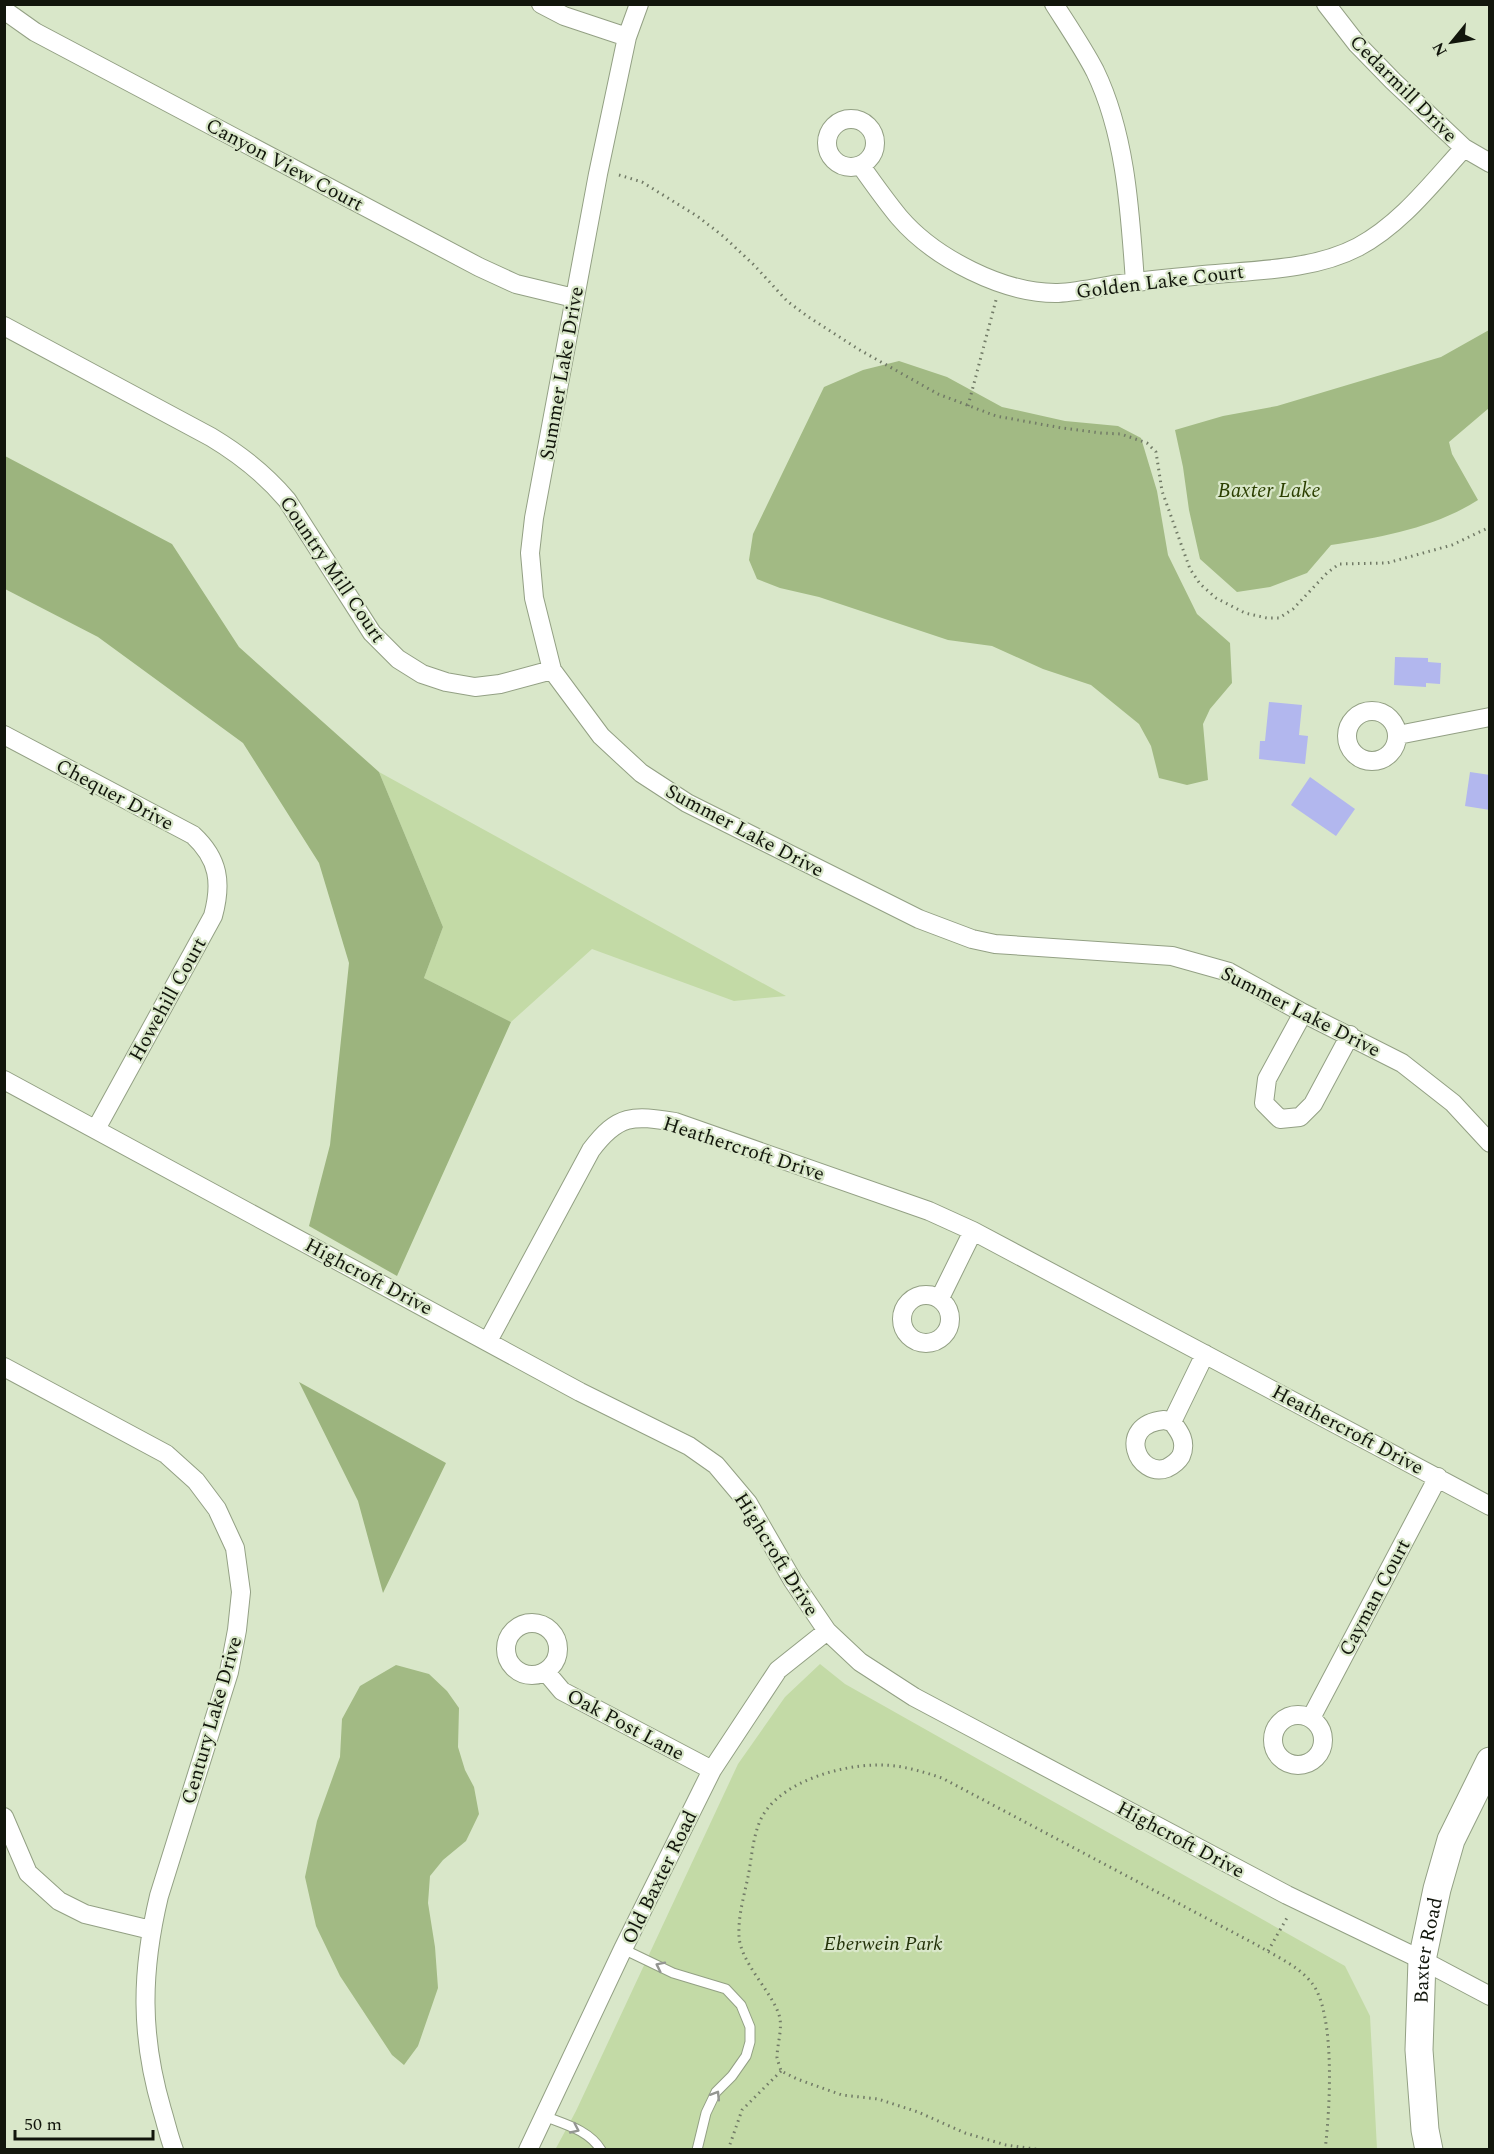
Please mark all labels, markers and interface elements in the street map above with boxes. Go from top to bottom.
north arrow [1422,12,1482,72]
street label: Cedarmill Drive [1342,28,1464,150]
text: N [1426,37,1454,61]
street label: Canyon View Court [200,111,369,219]
street label: Golden Lake Court [1074,257,1246,307]
street label: Summer Lake Drive [532,284,592,462]
water label: Baxter Lake [1217,475,1321,507]
street label: Country Mill Court [272,490,393,649]
street label: Chequer Drive [50,751,179,839]
street label: Summer Lake Drive [660,776,829,885]
street label: Howehill Court [121,932,214,1067]
street label: Summer Lake Drive [1216,959,1386,1065]
street label: Heathercroft Drive [659,1109,828,1189]
street label: Highcroft Drive [299,1231,438,1323]
street label: Heathercroft Drive [1266,1377,1429,1483]
street label: Highcroft Drive [726,1487,826,1622]
street label: Cayman Court [1331,1534,1418,1661]
street label: Century Lake Drive [174,1633,250,1808]
street label: Oak Post Lane [561,1681,690,1769]
street label: Highcroft Drive [1111,1794,1250,1886]
street label: Old Baxter Road [614,1805,705,1950]
street label: Baxter Road [1407,1894,1451,2004]
park label: Eberwein Park [823,1929,943,1959]
one-way arrow [655,1962,666,1974]
one-way arrow [709,2091,720,2102]
scale bar [15,2103,153,2141]
text: 50 m [24,2111,62,2138]
one-way arrow [569,2122,580,2134]

